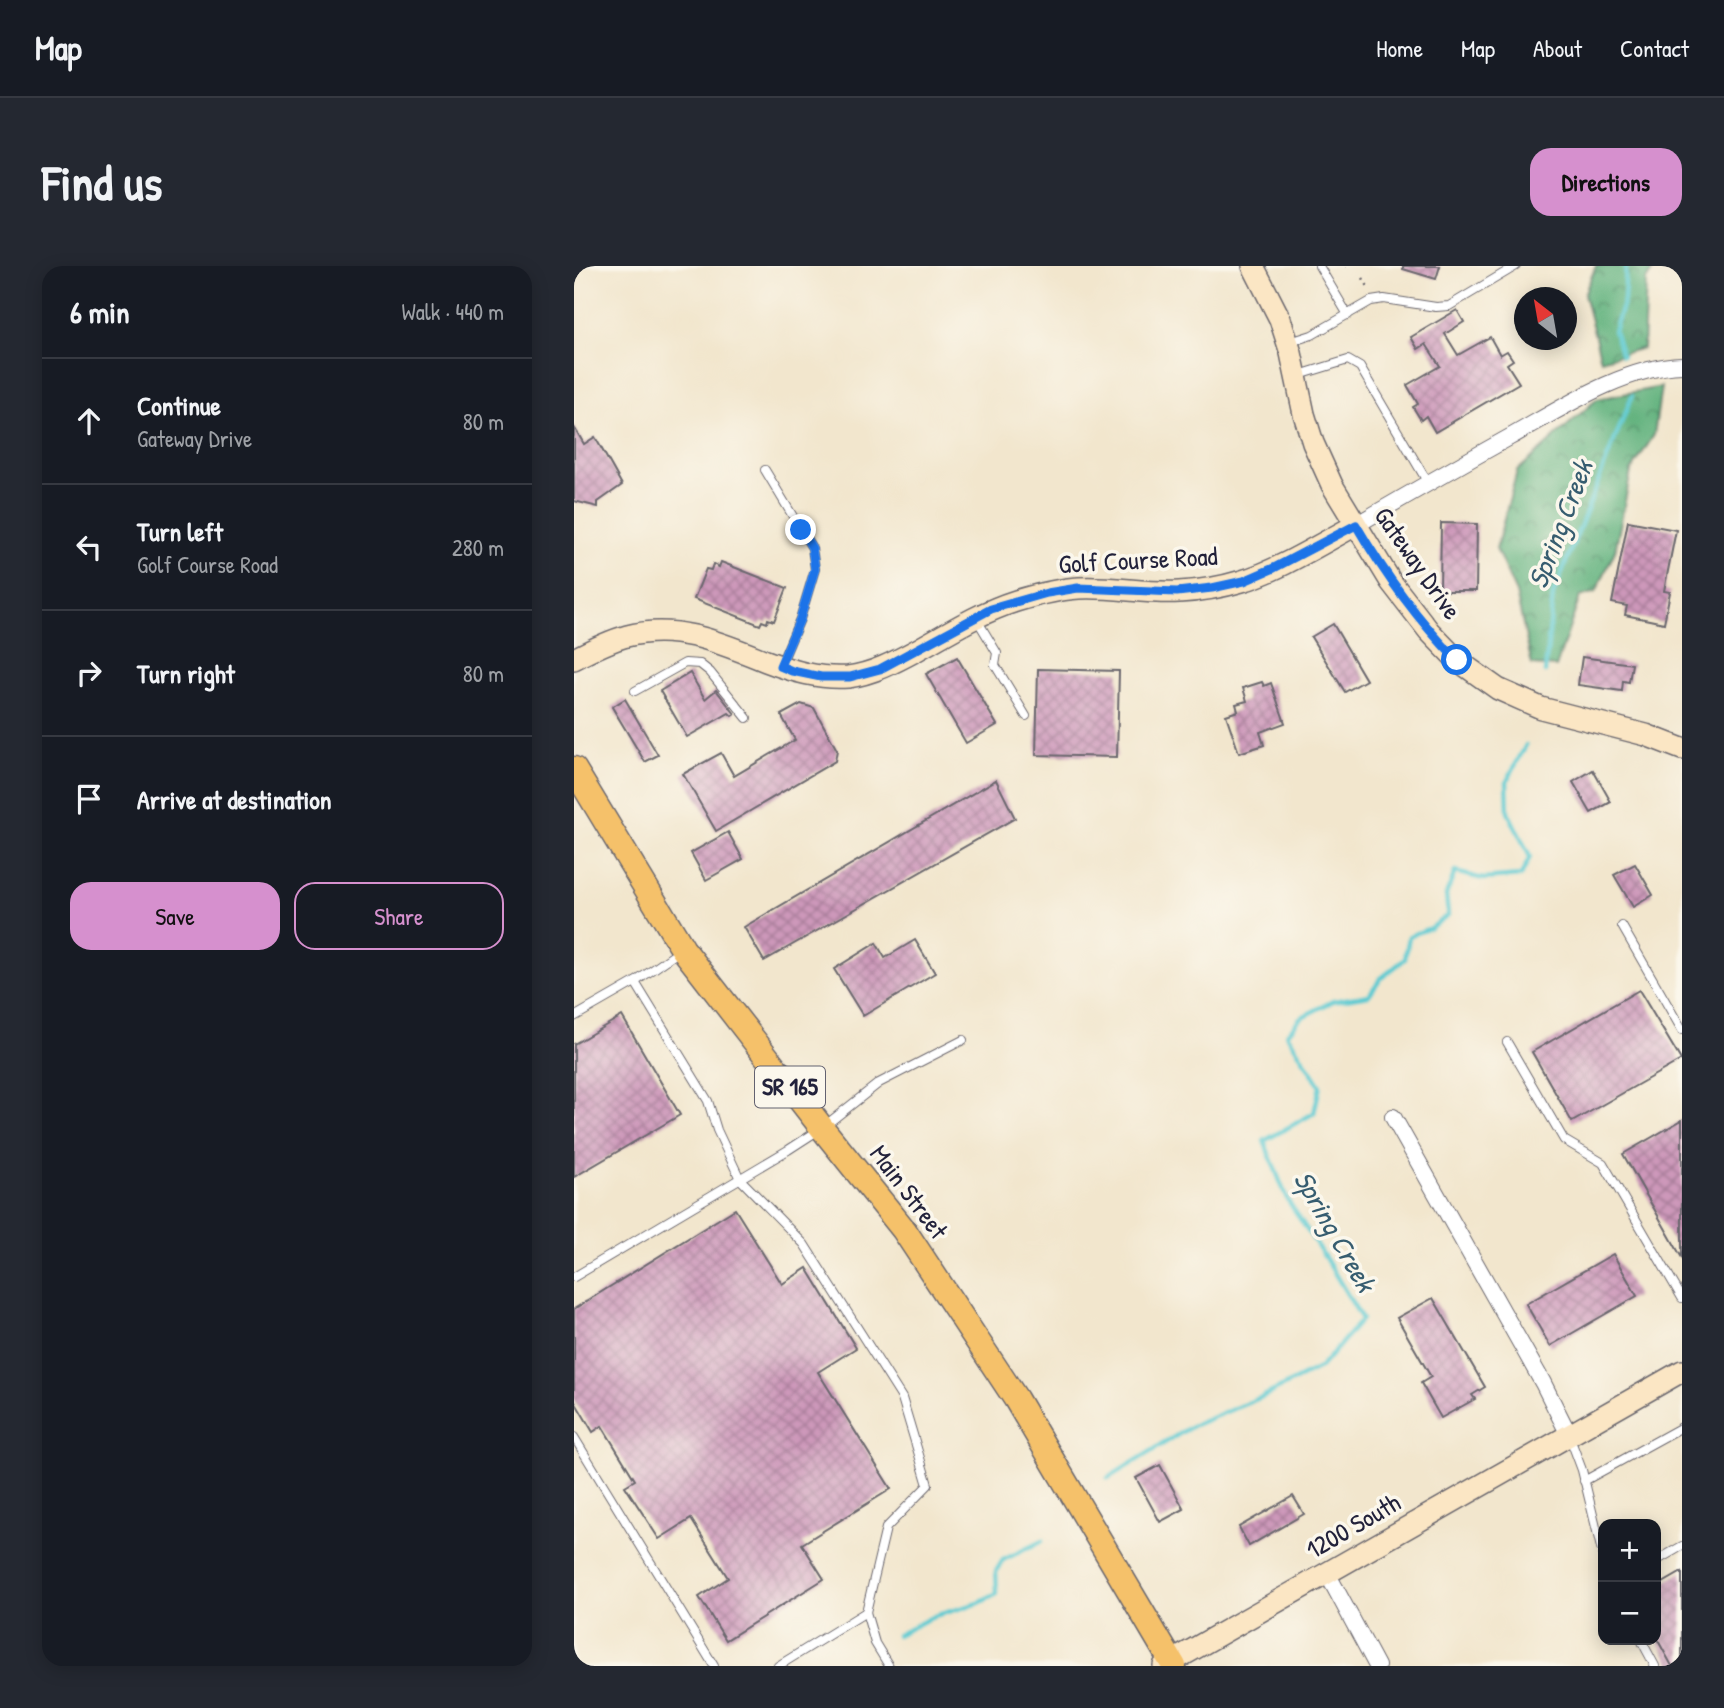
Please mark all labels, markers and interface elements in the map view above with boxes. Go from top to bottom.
text: Map [35,26,82,70]
text: Home [1376,32,1423,64]
text: Map [1461,32,1495,64]
text: About [1533,32,1582,64]
text: Contact [1620,32,1689,64]
button: Directions [1530,148,1682,216]
text: Find us [42,149,162,215]
north arrow [1514,287,1577,350]
text: 6 min [70,292,130,332]
text: Walk · 440 m [401,296,504,327]
text: Continue [137,388,221,423]
icon: ahead [70,402,108,440]
text: 80 m [463,406,504,437]
text: Gateway Drive [137,423,252,454]
water label: Spring Creek [1518,453,1603,593]
street label: Gateway Drive [1367,499,1470,626]
text: Turn left [137,514,223,549]
route end [785,514,816,545]
icon: left [70,528,108,566]
text: 280 m [452,532,504,563]
street label: Golf Course Road [1058,538,1218,581]
text: Golf Course Road [137,549,278,580]
route start [1441,644,1472,675]
icon: right [70,654,108,692]
text: Turn right [137,656,235,691]
text: 80 m [463,658,504,689]
icon: arrive [70,780,108,818]
text: Arrive at destination [137,782,332,817]
button: Save [70,882,280,950]
button: Share [294,882,504,950]
road number: SR 165 [755,1066,825,1108]
street label: Main Street [862,1137,957,1247]
water label: Spring Creek [1285,1164,1386,1300]
street label: 1200 South [1299,1484,1406,1567]
map controls [1598,1519,1661,1645]
button: + [1598,1519,1661,1582]
button: − [1598,1582,1661,1645]

